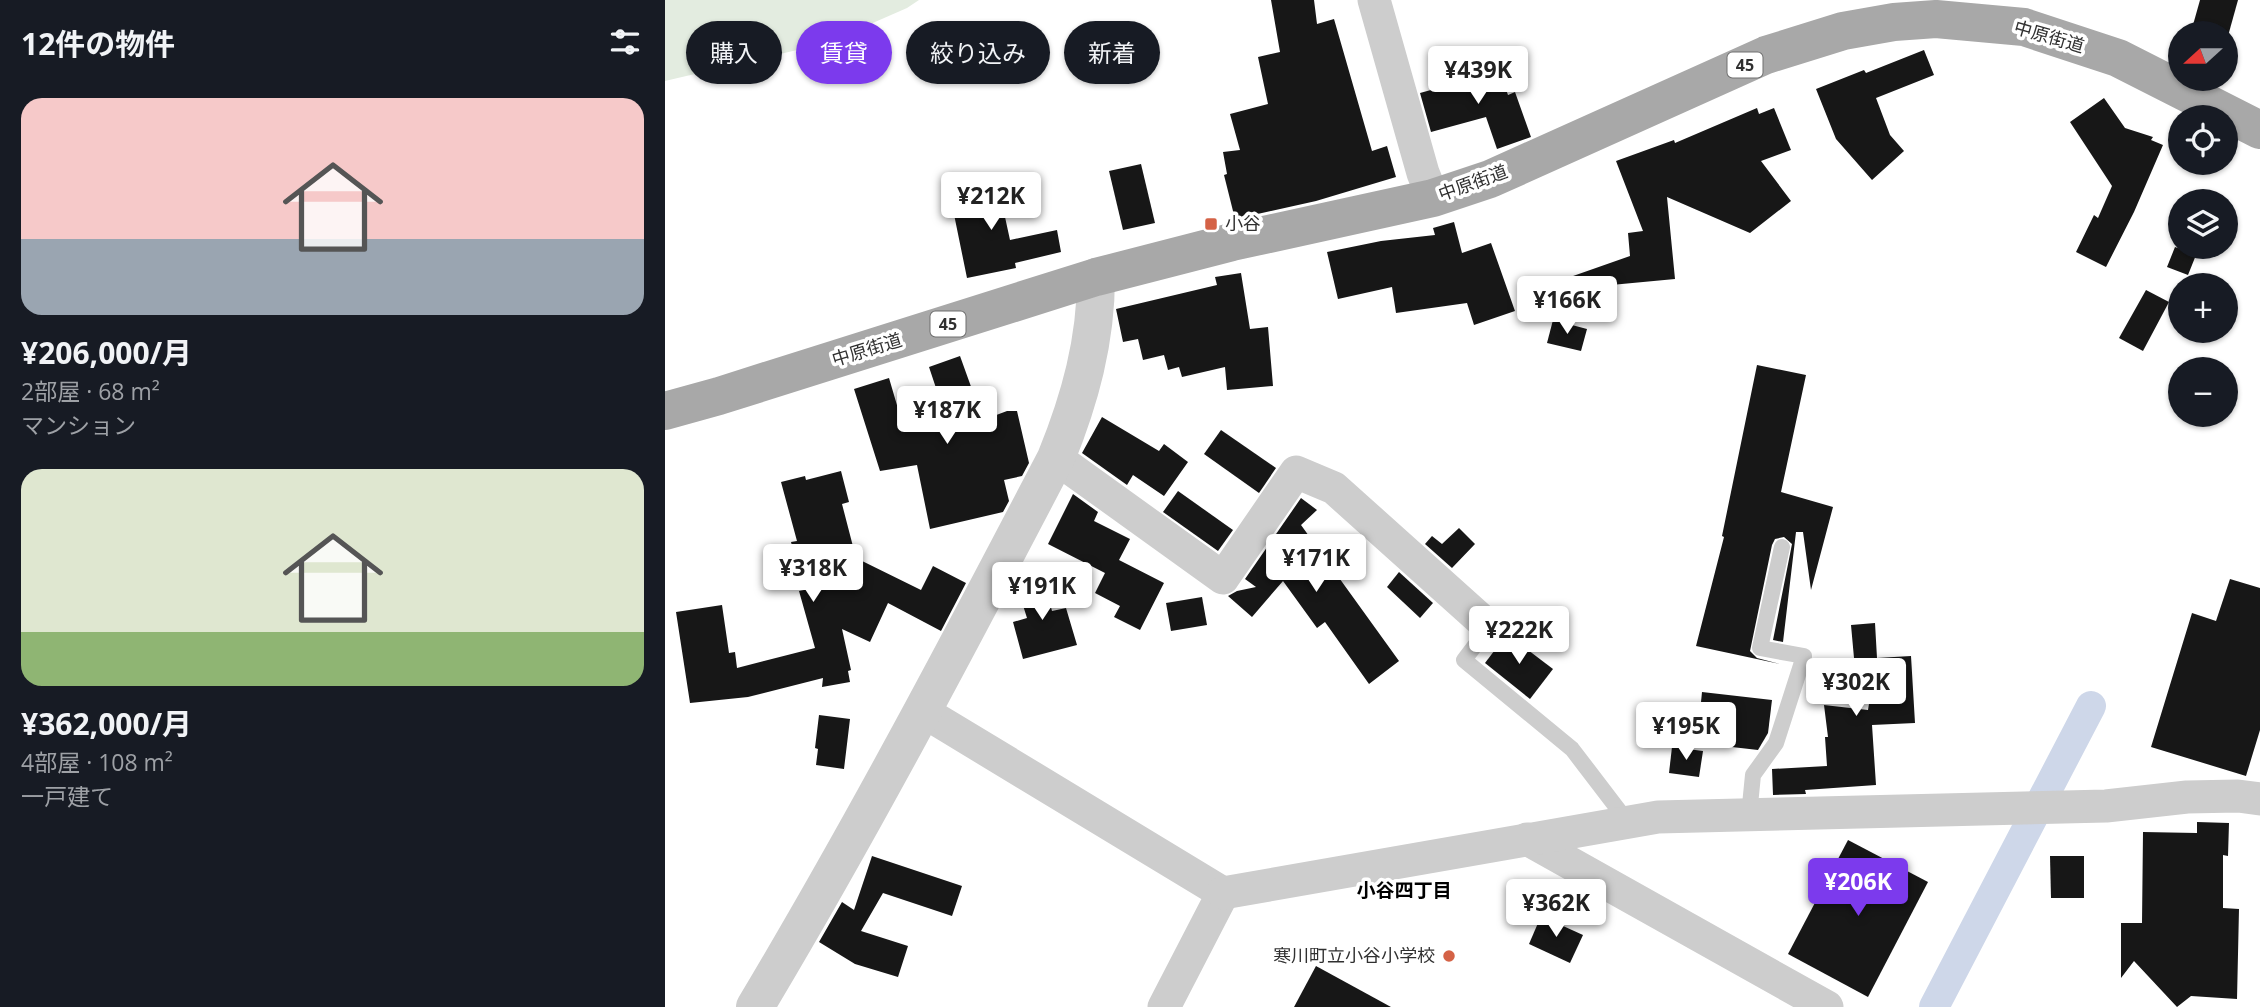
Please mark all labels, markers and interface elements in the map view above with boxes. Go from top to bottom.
street label: 中原街道 [2011,15,2087,57]
chip: 購入 [686,21,782,84]
chip: 賃貸 [796,21,892,84]
chip: 絞り込み [906,21,1050,84]
chip: 新着 [1064,21,1160,84]
north arrow [2168,21,2238,91]
map controls [2168,21,2238,427]
text: 12件の物件 [21,23,175,64]
icon: filters [606,23,644,61]
pin: ¥439K [1429,46,1527,106]
text: ¥439K [1444,53,1512,85]
road number: 45 [1727,53,1763,78]
button: locate [2168,105,2238,175]
icon: home [270,144,396,270]
street label: 中原街道 [1435,158,1511,206]
pin: ¥212K [942,173,1040,232]
text: ¥212K [957,179,1025,211]
button: layers [2168,189,2238,259]
place label: 小谷 [1225,211,1261,235]
marker: 小谷 [1203,216,1219,232]
button: + [2168,273,2238,343]
pin: ¥166K [1518,276,1616,336]
text: ¥166K [1533,283,1601,315]
road number: 45 [931,312,965,336]
street label: 中原街道 [829,327,905,371]
text: ¥206,000/月 [21,332,192,373]
button: − [2168,357,2238,427]
text: 2部屋 · 68 m² [21,375,160,407]
pin: ¥187K [898,386,996,446]
text: ¥187K [913,393,981,425]
text: マンション [21,409,136,441]
icon: home [270,515,396,641]
pin: ¥171K [1267,534,1365,594]
text: ¥171K [1282,541,1350,573]
pin: ¥318K [764,544,862,604]
text: ¥318K [779,551,847,583]
pin: ¥191K [993,562,1091,622]
text: ¥191K [1008,569,1076,601]
pin: ¥222K [1470,606,1568,666]
text: ¥222K [1485,613,1553,645]
pin: ¥302K [1807,658,1905,718]
text: ¥302K [1822,665,1890,697]
pin: ¥195K [1637,702,1735,762]
text: ¥362,000/月 [21,703,192,744]
text: ¥195K [1652,709,1720,741]
text: 4部屋 · 108 m² [21,746,173,778]
text: 一戸建て [21,780,113,812]
pin: ¥206K [1809,858,1907,918]
text: ¥206K [1824,865,1892,897]
district label: 小谷四丁目 [1356,877,1452,903]
pin: ¥362K [1507,880,1605,939]
text: ¥362K [1522,886,1590,918]
place label: 寒川町立小谷小学校 [1273,943,1435,967]
marker: 寒川町立小谷小学校 [1441,948,1457,964]

